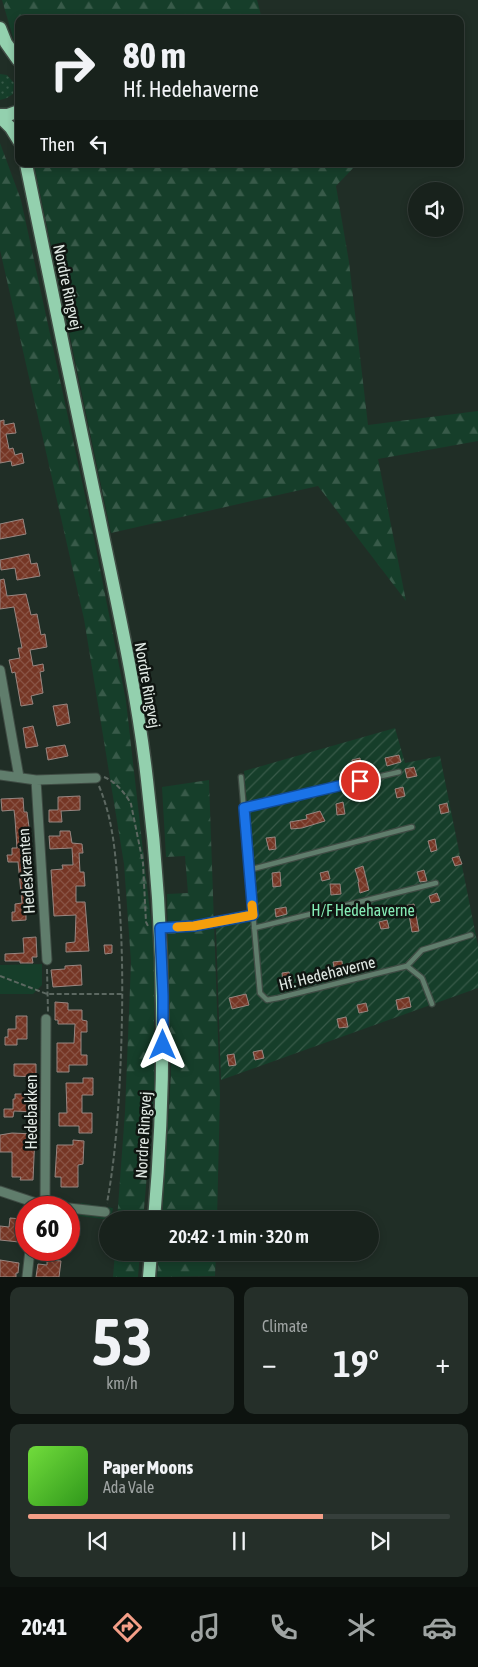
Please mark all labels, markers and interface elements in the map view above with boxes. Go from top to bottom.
icon: right [40,35,105,100]
text: 80 m [123,35,186,75]
text: Hf. Hedehaverne [123,76,259,102]
icon: left [85,130,113,158]
text: Then [40,133,75,155]
map controls [408,182,463,237]
button: sound [408,182,463,237]
street label: Nordre Ringvej [49,243,86,332]
street label: Nordre Ringvej [131,641,164,730]
pin [339,760,381,802]
icon: arrive [346,767,374,795]
street label: Hedeskrænten [14,827,38,915]
park label: H/F Hedehaverne [311,901,415,919]
street label: Hf. Hedehaverne [277,952,377,994]
position arrow [136,1018,188,1070]
street label: Hedebakken [22,1074,40,1150]
street label: Nordre Ringvej [132,1091,155,1179]
speed limit sign: 60 [15,1196,80,1261]
text: 20:42 · 1 min · 320 m [169,1225,309,1247]
text: 53 [91,1304,153,1379]
text: Climate [262,1317,308,1335]
text: 19° [333,1342,379,1385]
text: − [262,1347,277,1379]
text: + [435,1347,450,1379]
text: km/h [106,1374,138,1392]
text: Paper Moons [103,1456,193,1478]
text: Ada Vale [103,1478,154,1496]
icon: previous [84,1527,112,1555]
icon: pause [225,1527,253,1555]
icon: next [366,1527,394,1555]
icon: directions [110,1610,145,1645]
icon: music [188,1610,223,1645]
icon: phone [266,1610,301,1645]
icon: climate [344,1610,379,1645]
icon: car [422,1610,457,1645]
text: 20:41 [21,1614,67,1640]

